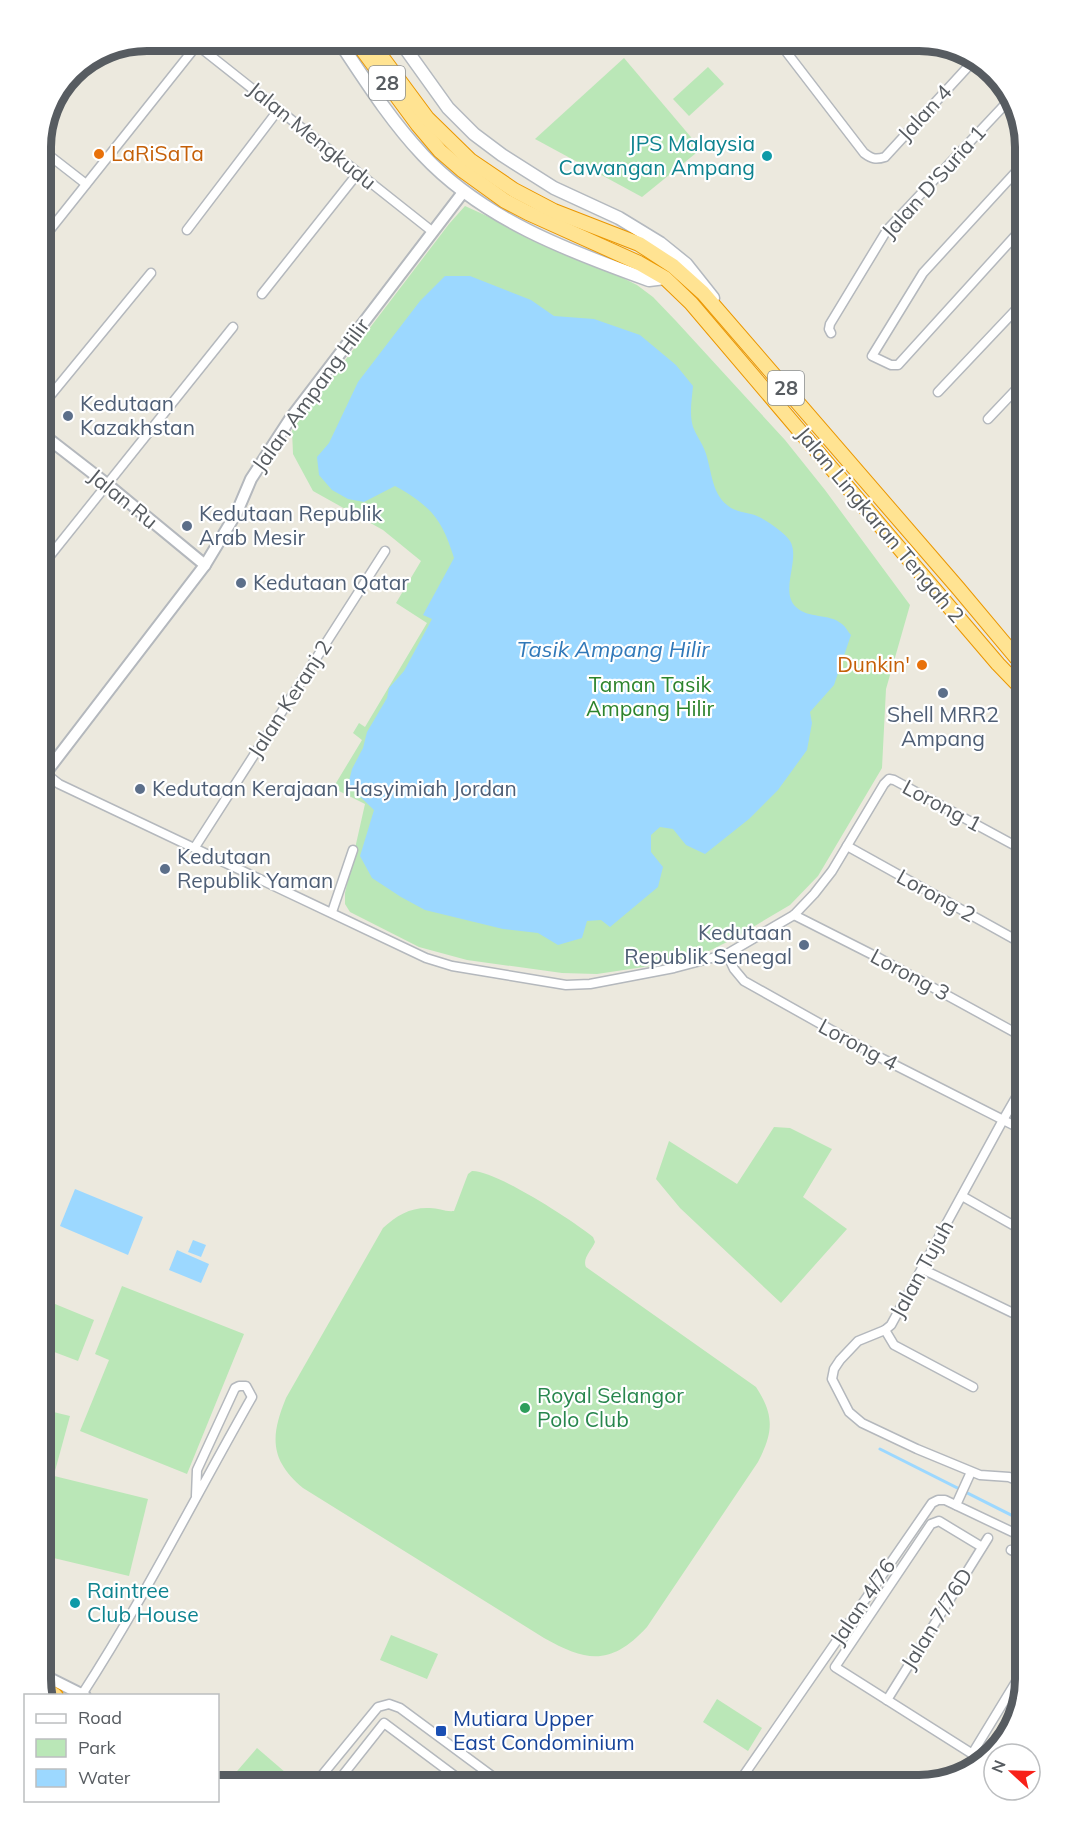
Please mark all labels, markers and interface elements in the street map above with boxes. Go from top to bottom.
road number: 28 [369,66,405,100]
street label: Jalan Mengkudu [243,76,382,195]
street label: Jalan 4 [892,78,957,146]
street label: Jalan D'Suria 1 [876,119,991,243]
place label: JPS Malaysia Cawangan Ampang [558,130,755,180]
place label: LaRiSaTa [111,140,204,166]
marker: LaRiSaTa [92,147,106,161]
marker: JPS Malaysia Cawangan Ampang [760,149,774,163]
street label: Jalan Ampang Hilir [246,312,375,476]
road number: 28 [768,371,804,405]
place label: Kedutaan Kazakhstan [80,390,195,440]
marker: Kedutaan Kazakhstan [61,409,75,423]
street label: Jalan Lingkaran Tengah 2 [791,421,970,628]
street label: Jalan Ru [84,462,163,534]
place label: Kedutaan Republik Arab Mesir [199,500,383,550]
marker: Kedutaan Republik Arab Mesir [180,519,194,533]
place label: Kedutaan Qatar [253,569,409,595]
marker: Kedutaan Qatar [234,576,248,590]
street label: Jalan Keranj 2 [242,635,337,762]
water label: Tasik Ampang Hilir [517,635,710,663]
place label: Dunkin' [837,651,910,677]
marker: Dunkin' [915,658,929,672]
park label: Taman Tasik Ampang Hilir [586,671,714,721]
marker: Shell MRR2 Ampang [936,686,950,700]
place label: Shell MRR2 Ampang [887,701,999,751]
street label: Lorong 1 [898,773,986,837]
place label: Kedutaan Kerajaan Hasyimiah Jordan [152,775,517,801]
marker: Kedutaan Kerajaan Hasyimiah Jordan [133,782,147,796]
place label: Kedutaan Republik Yaman [177,843,333,893]
marker: Kedutaan Republik Yaman [158,862,172,876]
street label: Lorong 2 [893,863,980,927]
place label: Kedutaan Republik Senegal [624,919,792,969]
marker: Kedutaan Republik Senegal [797,938,811,952]
street label: Lorong 3 [866,942,954,1006]
street label: Lorong 4 [814,1012,903,1076]
street label: Jalan Tujuh [884,1215,959,1322]
place label: Royal Selangor Polo Club [537,1382,684,1432]
marker: Royal Selangor Polo Club [518,1401,532,1415]
street label: Jalan 4/76 [824,1553,901,1650]
street label: Jalan 7/76D [895,1563,977,1674]
place label: Raintree Club House [87,1577,199,1627]
marker: Raintree Club House [68,1596,82,1610]
legend [24,1694,219,1802]
place label: Mutiara Upper East Condominium [453,1705,635,1755]
text: Road [78,1706,122,1729]
marker: Mutiara Upper East Condominium [434,1724,448,1738]
text: Park [78,1736,117,1759]
north arrow [982,1742,1042,1802]
text: N [987,1757,1010,1776]
text: Water [78,1766,131,1789]

